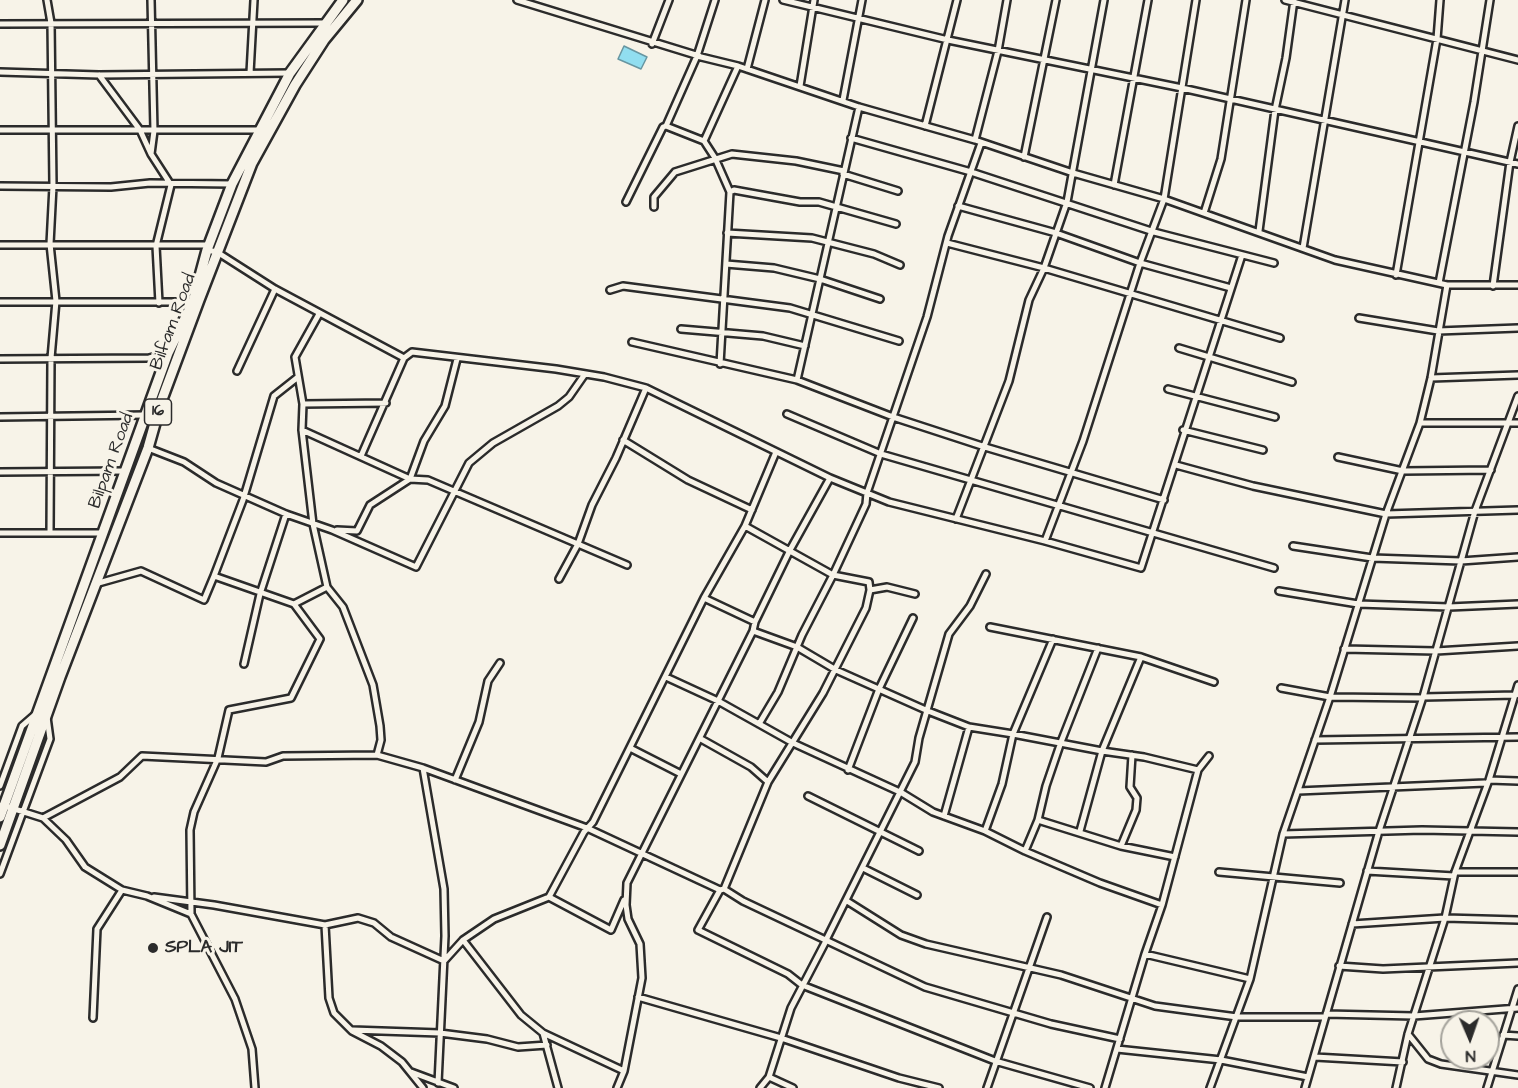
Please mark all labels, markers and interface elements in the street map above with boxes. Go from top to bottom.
street label: Bilfam Road [147,271,201,373]
road number: 16 [144,399,172,425]
street label: Bilpam Road [85,410,139,512]
place label: SPLA JIT [165,937,243,959]
marker: SPLA JIT [146,941,160,955]
north arrow [1440,1010,1500,1070]
text: N [1465,1045,1476,1067]

